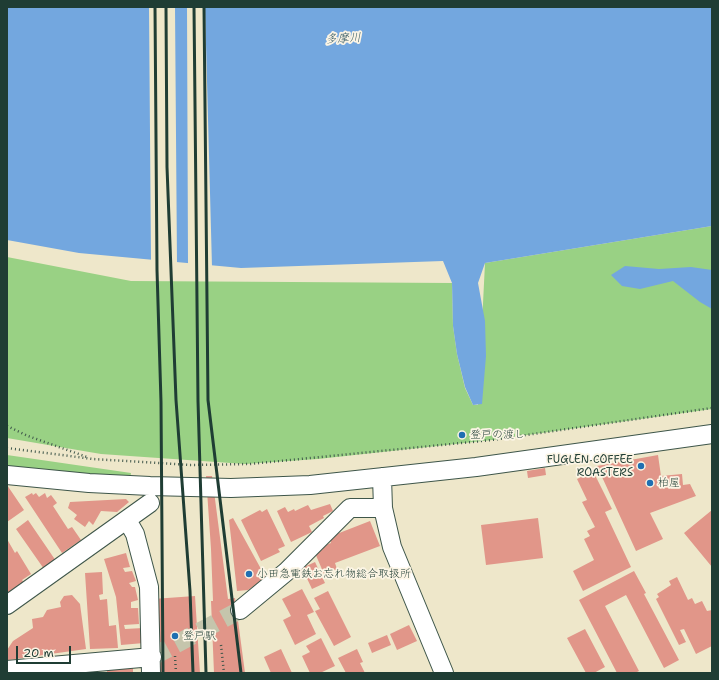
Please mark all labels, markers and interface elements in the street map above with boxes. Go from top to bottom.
water label: 多摩川 [325,31,361,47]
place label: 登戸の渡し [470,428,525,442]
marker: 登戸の渡し [457,430,467,440]
place label: FUGLEN COFFEE ROASTERS [547,453,633,479]
marker: FUGLEN COFFEE ROASTERS [636,461,646,471]
place label: 柏屋 [658,476,680,490]
marker: 柏屋 [645,478,655,488]
place label: 小田急電鉄お忘れ物総合取扱所 [257,567,411,581]
marker: 小田急電鉄お忘れ物総合取扱所 [244,569,254,579]
place label: 登戸駅 [183,629,216,643]
marker: 登戸駅 [170,631,180,641]
scale bar [18,638,73,664]
text: 20 m [23,645,54,661]

